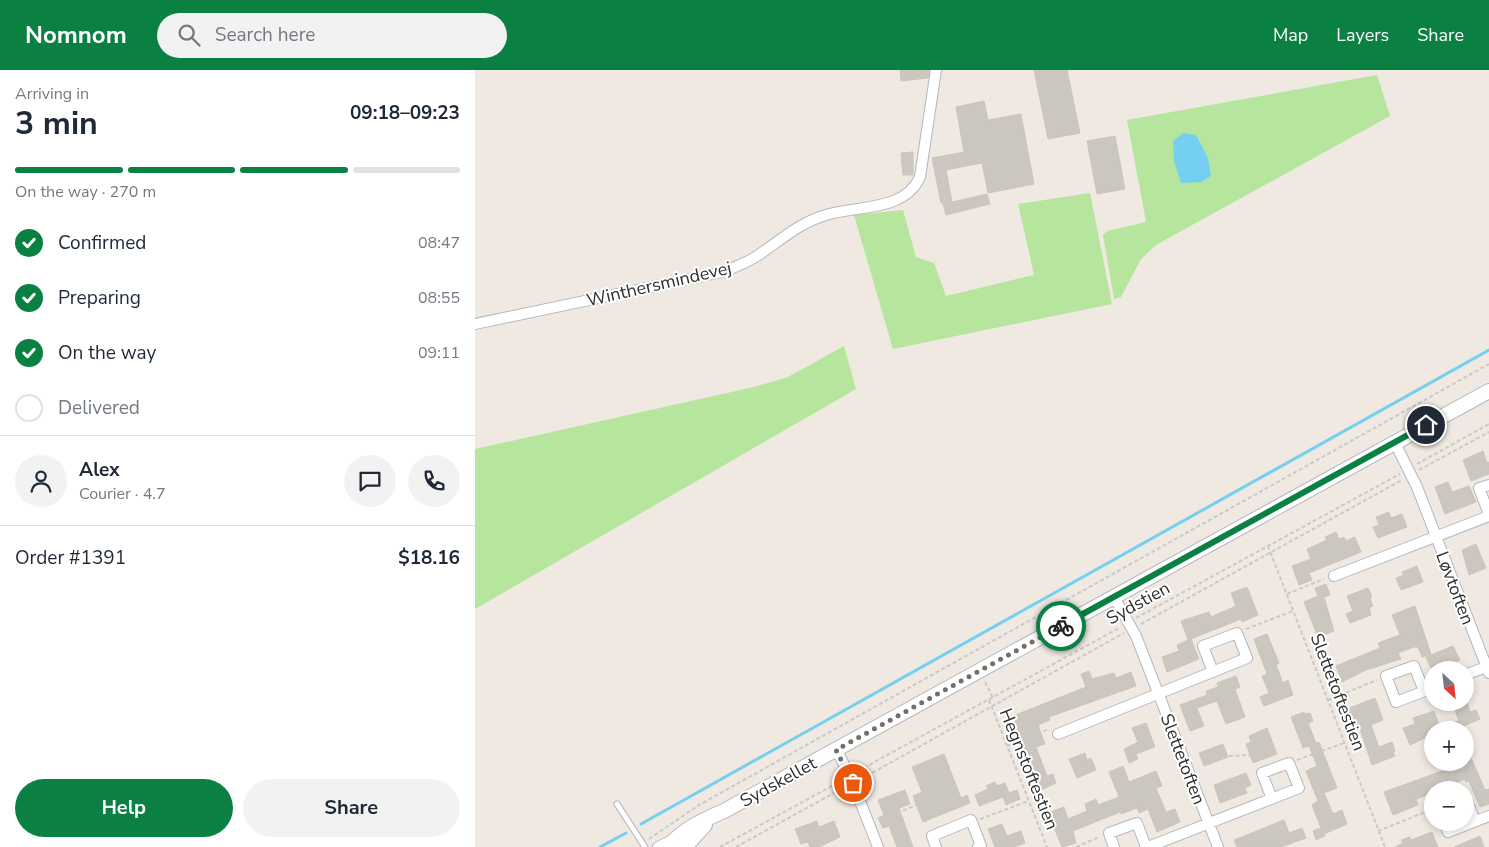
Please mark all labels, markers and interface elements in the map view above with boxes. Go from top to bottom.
search box [157,13,507,58]
text: Nomnom [25,19,127,51]
icon: search [175,21,203,49]
text: Search here [215,22,315,48]
text: Map [1273,23,1308,47]
text: Layers [1336,23,1389,47]
text: Share [1417,23,1464,47]
text: Arriving in [15,83,89,105]
text: 09:18–09:23 [350,100,460,126]
text: 3 min [15,102,98,145]
text: On the way · 270 m [15,181,156,203]
icon: check [15,229,43,257]
text: Confirmed [58,230,146,256]
text: 08:47 [418,232,460,254]
street label: Winthersmindevej [584,256,734,312]
icon: check [15,284,43,312]
text: Preparing [58,285,141,311]
text: 08:55 [418,287,460,309]
icon: check [15,339,43,367]
text: On the way [58,340,156,366]
text: 09:11 [418,342,460,364]
text: Delivered [58,395,140,421]
pin [1405,404,1447,446]
icon: home [1412,411,1440,439]
button: person [15,455,67,507]
button: chat [344,455,396,507]
button: phone [408,455,460,507]
text: Alex [79,457,120,483]
text: Courier · 4.7 [79,483,165,505]
text: Order #1391 [15,545,126,571]
text: $18.16 [398,545,460,571]
street label: Løvtoften [1430,548,1480,628]
street label: Sydstien [1102,576,1174,630]
courier [1036,601,1086,651]
icon: bike [1047,612,1075,640]
street label: Slettetoftestien [1305,630,1371,754]
north arrow [1424,661,1474,711]
map controls [1424,661,1474,831]
street label: Hegnstoftestien [994,705,1064,833]
street label: Slettetoften [1155,710,1211,808]
button: + [1424,721,1474,771]
street label: Sydskellet [735,751,821,813]
pin [832,762,874,804]
icon: bag [839,769,867,797]
button: Help [15,779,233,837]
button: Share [243,779,460,837]
button: − [1424,781,1474,831]

